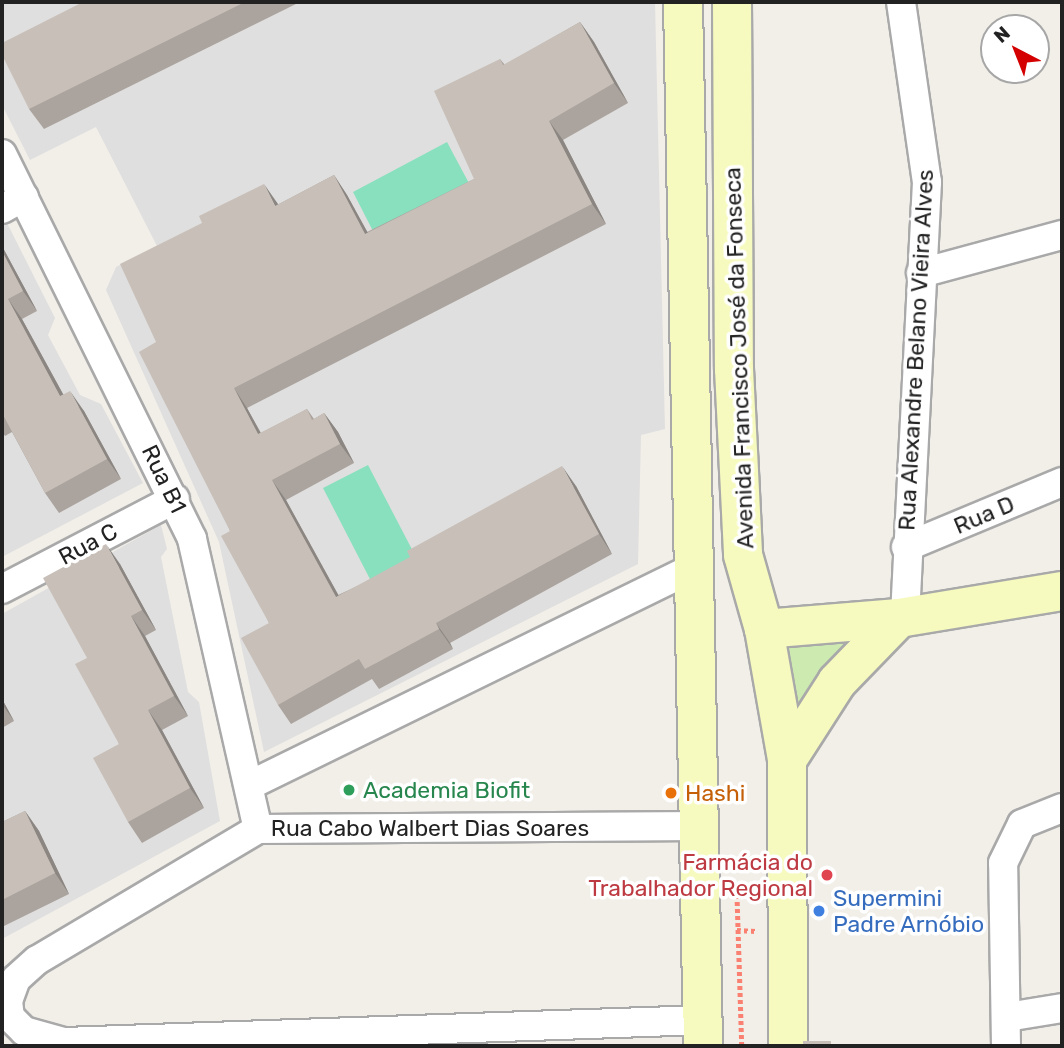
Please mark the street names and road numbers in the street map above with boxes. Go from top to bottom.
street label: Avenida Francisco José da Fonseca [719,167,759,549]
street label: Rua Alexandre Belano Vieira Alves [893,168,939,532]
street label: Rua B1 [136,440,192,518]
street label: Rua D [950,490,1018,540]
street label: Rua C [54,517,122,571]
street label: Rua Cabo Walbert Dias Soares [271,814,589,842]

